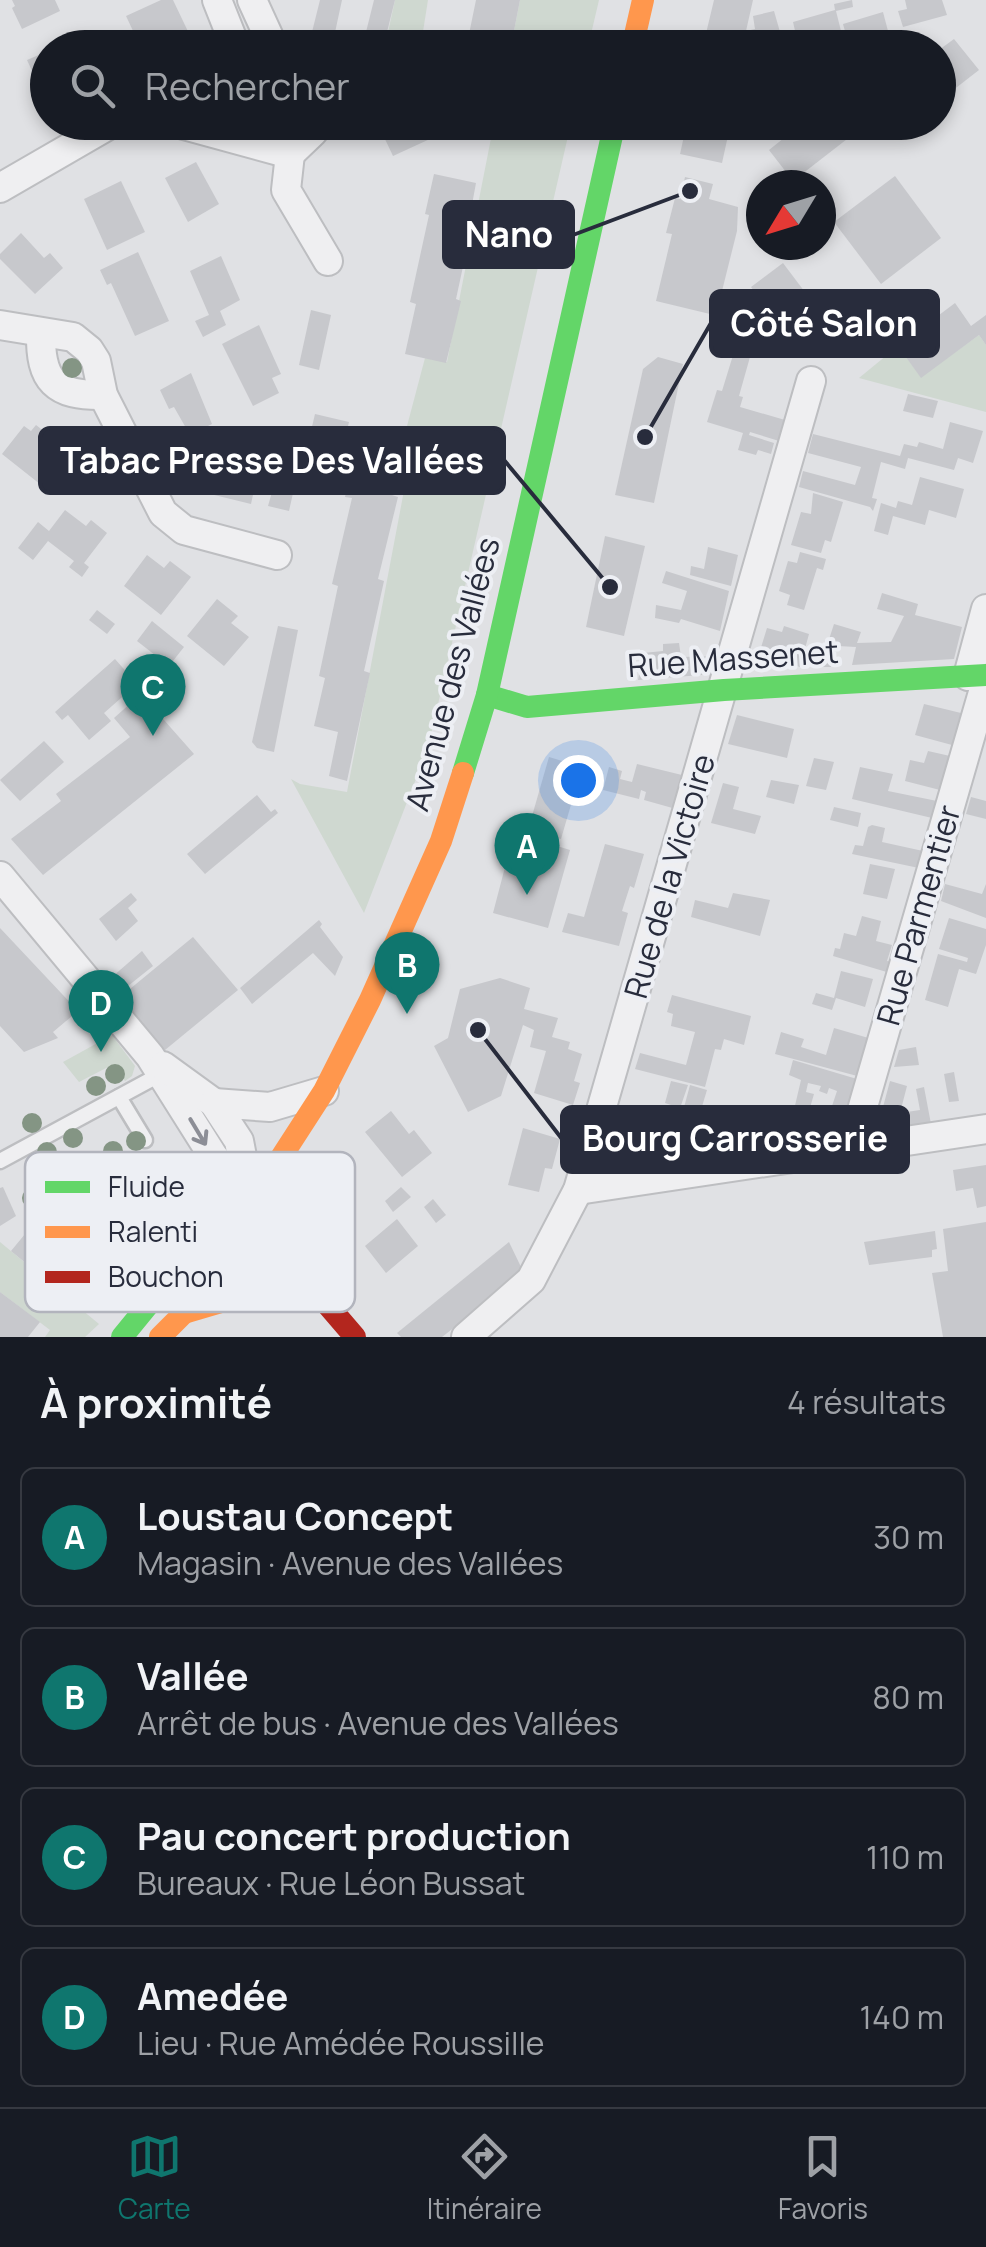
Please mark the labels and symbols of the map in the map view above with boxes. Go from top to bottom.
north arrow [746,170,836,260]
callout: Nano [444,202,573,267]
text: Nano [465,210,553,258]
callout: Côté Salon [711,291,938,356]
text: Côté Salon [730,299,918,347]
callout: Tabac Presse Des Vallées [40,428,504,493]
text: Tabac Presse Des Vallées [60,436,484,484]
street label: Avenue des Vallées [394,532,510,816]
street label: Rue Massenet [626,629,840,687]
pin: C [120,654,186,736]
street label: Rue de la Victoire [613,749,725,1003]
your location [553,755,604,806]
street label: Rue Parmentier [866,800,970,1030]
pin: A [494,812,560,895]
pin: B [374,932,440,1014]
pin: D [68,970,134,1052]
callout: Bourg Carrosserie [562,1107,908,1172]
text: Bourg Carrosserie [582,1114,888,1162]
one-way arrow [188,1117,208,1146]
legend [25,1152,355,1312]
text: Fluide [108,1167,185,1205]
text: Ralenti [108,1212,198,1250]
text: Bouchon [108,1257,224,1295]

